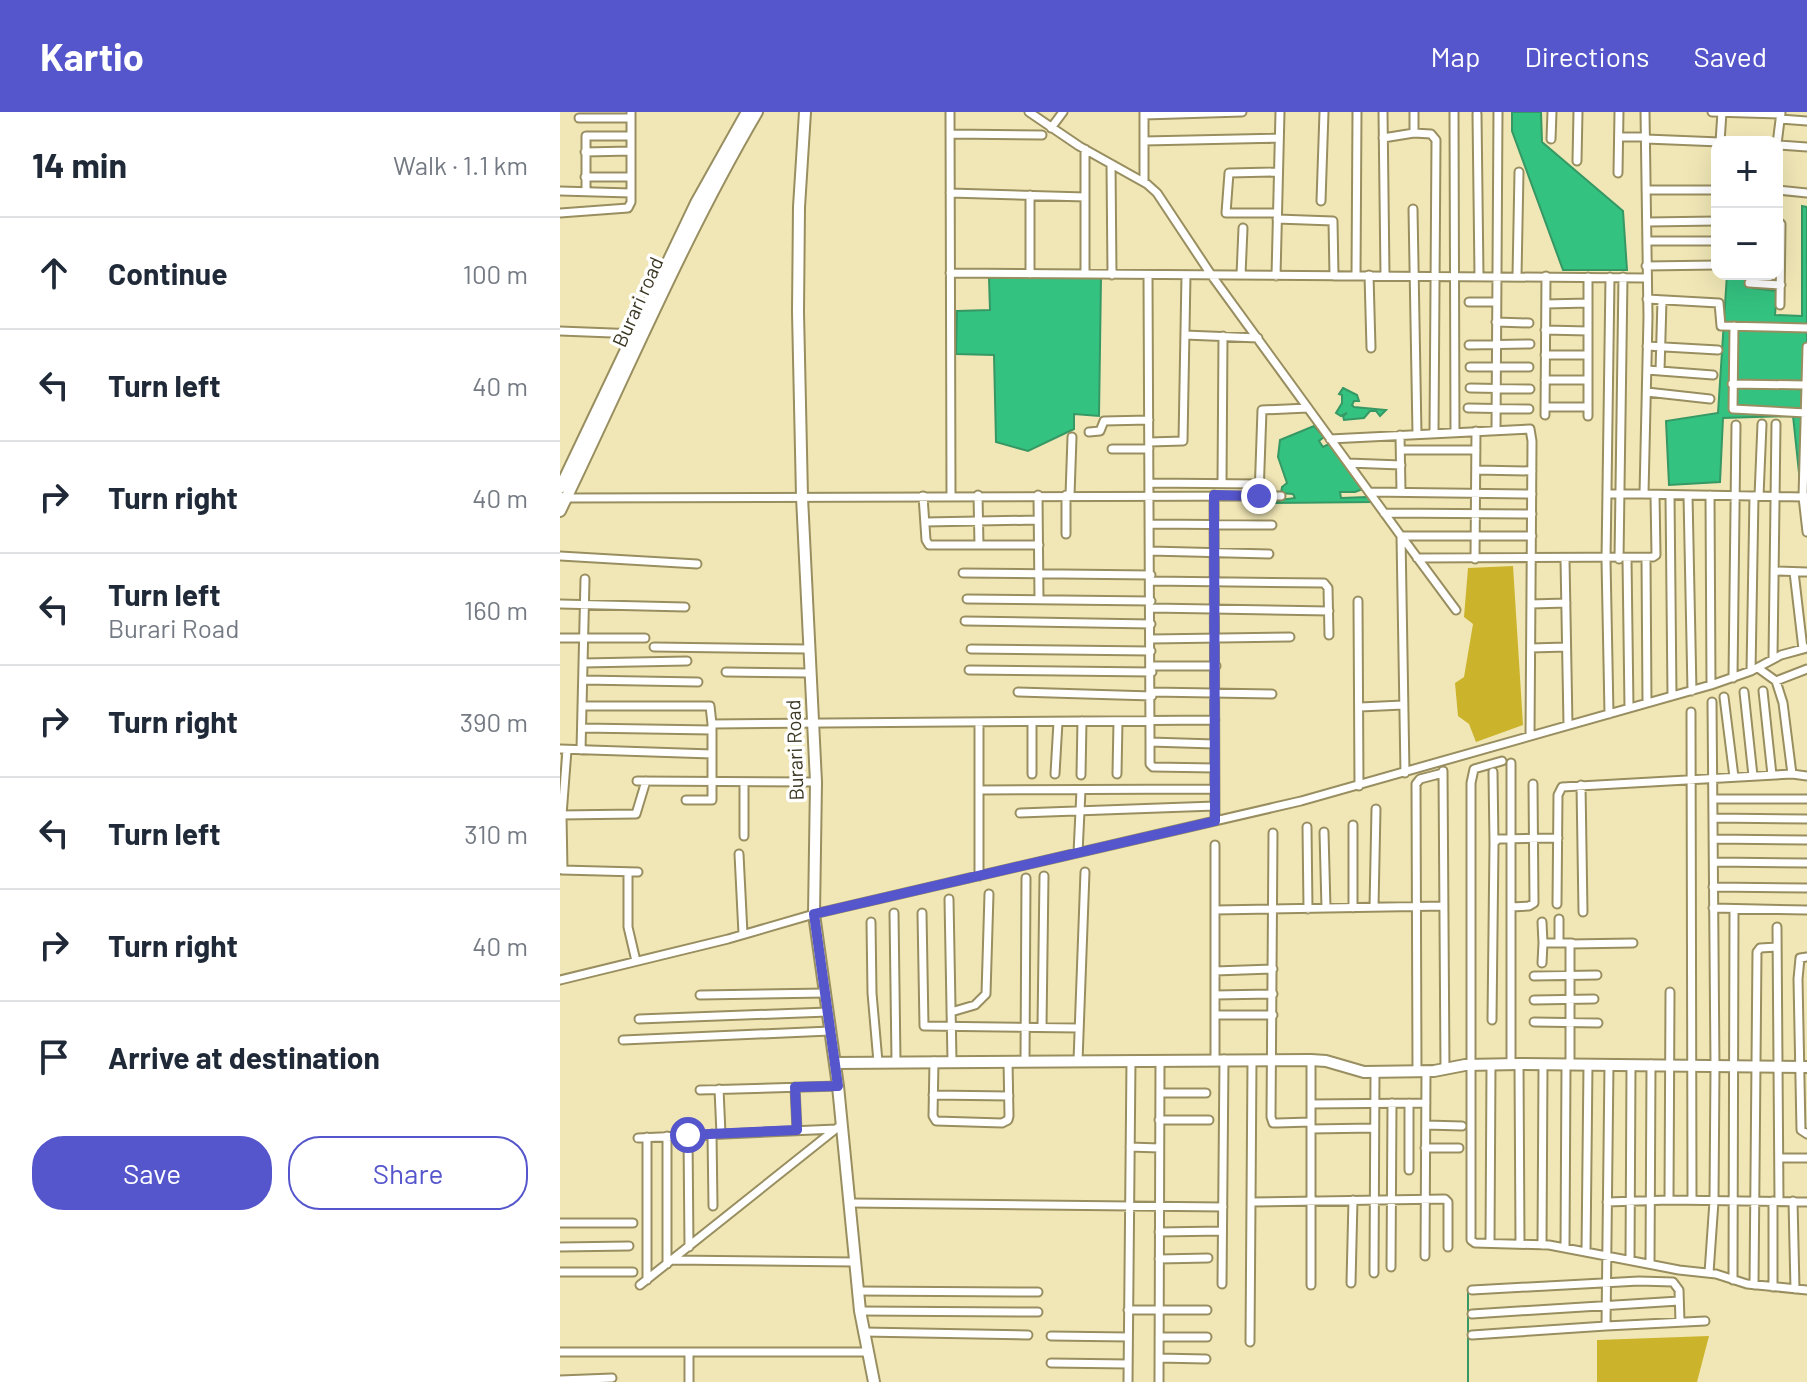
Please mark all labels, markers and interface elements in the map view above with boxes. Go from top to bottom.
text: Kartio [40,33,144,79]
text: Map [1431,39,1480,73]
text: Directions [1524,39,1650,73]
text: Saved [1694,39,1767,73]
map controls [1711,136,1783,280]
button: + [1711,136,1783,208]
text: 14 min [32,144,127,185]
text: Walk · 1.1 km [393,149,528,180]
button: − [1711,208,1783,280]
icon: ahead [32,251,76,295]
street label: Burari road [607,253,668,350]
text: Continue [108,255,228,291]
text: 100 m [463,258,528,289]
icon: left [32,363,76,407]
text: Turn left [108,367,221,403]
text: 40 m [472,370,528,401]
icon: right [32,475,76,519]
route end [1241,478,1277,514]
text: Turn right [108,479,238,515]
text: 40 m [472,482,528,513]
text: Turn left [108,576,221,612]
icon: left [32,587,76,631]
text: 160 m [464,594,528,625]
text: Burari Road [108,612,239,643]
icon: right [32,699,76,743]
street label: Burari Road [780,699,808,801]
text: Turn right [108,703,238,739]
text: 390 m [460,706,528,737]
icon: left [32,811,76,855]
text: Turn left [108,815,221,851]
text: 310 m [464,818,528,849]
icon: right [32,923,76,967]
text: Turn right [108,927,238,963]
text: 40 m [472,930,528,961]
icon: arrive [32,1035,76,1079]
text: Arrive at destination [108,1039,380,1075]
route start [670,1117,706,1153]
button: Save [32,1136,272,1210]
button: Share [288,1136,528,1210]

